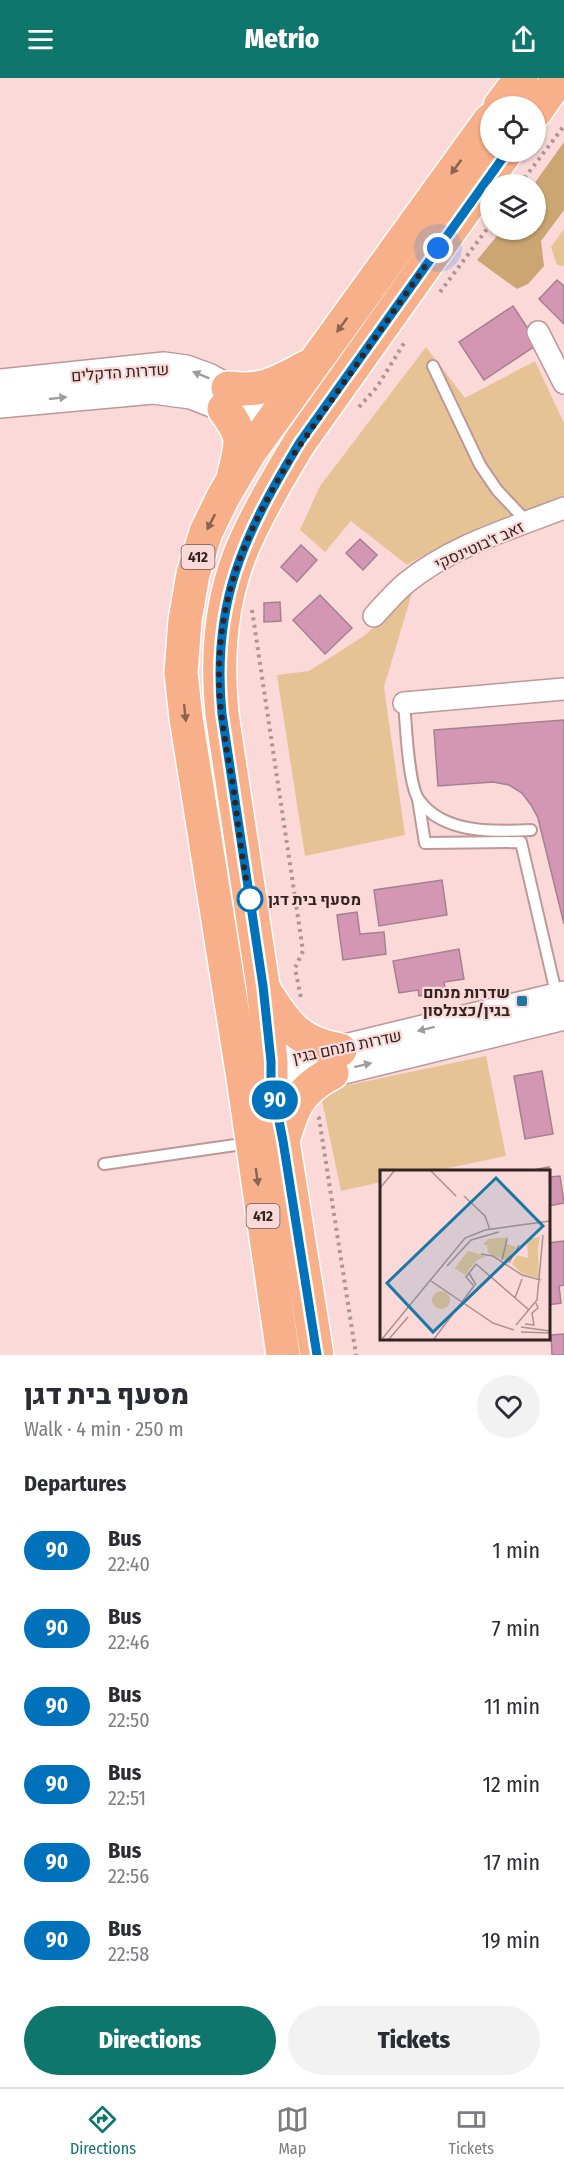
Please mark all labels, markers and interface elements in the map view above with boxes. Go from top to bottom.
icon: menu [24,23,57,56]
text: Metrio [245,23,319,55]
icon: share [507,23,540,56]
map controls [480,96,546,240]
button: locate [480,96,546,162]
one-way arrow [450,158,462,174]
button: layers [480,174,546,240]
your location [423,233,453,263]
one-way arrow [336,317,348,332]
street label: שדרות הדקלים [70,360,170,385]
one-way arrow [192,370,210,380]
one-way arrow [49,393,68,403]
one-way arrow [206,513,216,530]
street label: זאב ז'בוטינסקי [432,517,527,574]
road number: 412 [182,545,214,569]
one-way arrow [180,703,190,722]
marker: מסעף בית דגן [237,886,263,912]
place label: מסעף בית דגן [268,890,361,909]
place label: שדרות מנחם בגין/כצנלסון [423,983,510,1020]
marker: שדרות מנחם בגין/כצנלסון [515,994,529,1008]
one-way arrow [416,1024,435,1034]
street label: שדרות מנחם בגין [291,1026,403,1067]
one-way arrow [353,1060,372,1070]
line badge: 90 [248,1080,302,1120]
text: 90 [264,1087,286,1113]
one-way arrow [253,1168,262,1187]
inset map [380,1170,549,1340]
road number: 412 [246,1204,280,1228]
button: heart [477,1375,540,1438]
text: מסעף בית דגן [24,1378,189,1411]
text: Walk · 4 min · 250 m [24,1417,184,1441]
text: Departures [24,1470,126,1497]
text: Bus [108,1525,141,1552]
text: 90 [46,1537,68,1563]
text: 1 min [492,1537,540,1564]
text: 22:40 [108,1552,150,1576]
text: Bus [108,1603,141,1630]
text: 90 [46,1615,68,1641]
text: 7 min [492,1615,540,1642]
text: 22:46 [108,1630,149,1654]
text: Bus [108,1681,141,1708]
text: 90 [46,1693,68,1719]
text: 11 min [484,1693,540,1720]
text: 22:50 [108,1708,150,1732]
text: Bus [108,1759,141,1786]
text: 90 [46,1771,68,1797]
text: 12 min [482,1771,540,1798]
text: 22:51 [108,1786,146,1810]
text: Bus [108,1837,141,1864]
text: 90 [46,1849,68,1875]
text: 17 min [483,1849,540,1876]
text: 22:56 [108,1864,149,1888]
text: Bus [108,1915,141,1942]
text: 90 [46,1927,68,1953]
text: 19 min [482,1927,540,1954]
text: 22:58 [108,1942,149,1966]
button: Directions [24,2006,276,2075]
button: Tickets [288,2006,540,2075]
tab: Directions [70,2103,136,2158]
tab: Map [276,2103,309,2158]
tab: Tickets [449,2103,494,2158]

